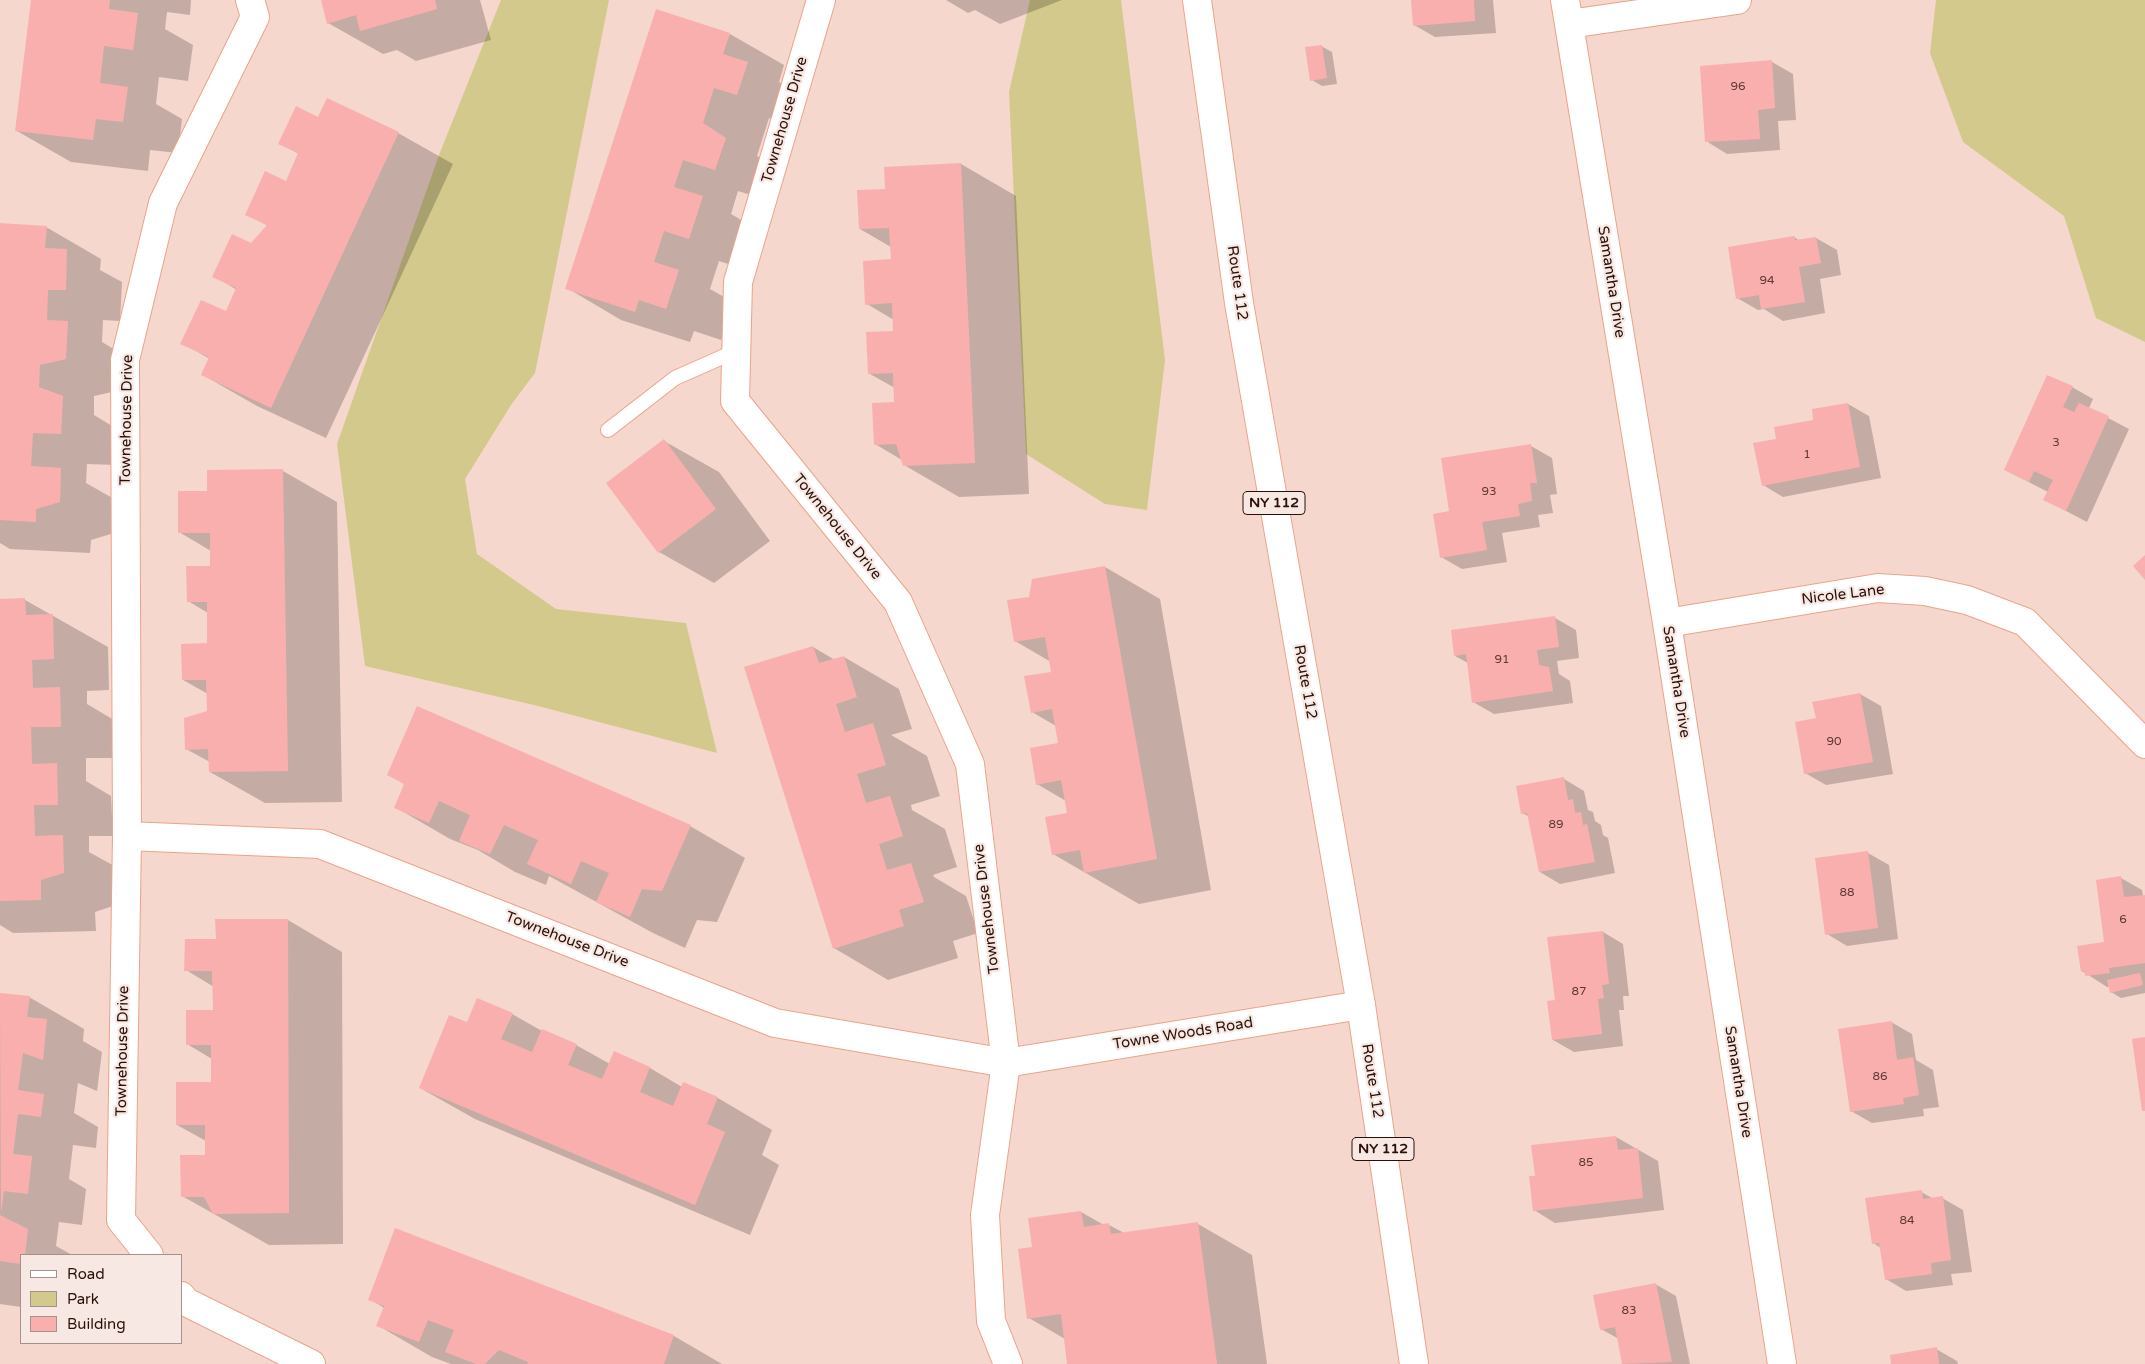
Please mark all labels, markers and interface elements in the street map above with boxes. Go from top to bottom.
street label: Townehouse Drive [758,55,812,185]
house number: 96 [1730,80,1746,94]
street label: Samantha Drive [1593,225,1629,339]
street label: Route 112 [1223,245,1251,321]
house number: 94 [1759,274,1775,288]
street label: Townehouse Drive [117,355,137,485]
house number: 3 [2052,436,2060,450]
house number: 1 [1803,448,1811,462]
street label: Townehouse Drive [789,471,885,583]
house number: 93 [1481,485,1497,499]
road number: NY 112 [1243,492,1305,514]
street label: Nicole Lane [1800,581,1886,609]
street label: Samantha Drive [1658,625,1694,739]
street label: Route 112 [1290,643,1320,721]
house number: 91 [1494,653,1510,667]
house number: 90 [1826,735,1842,749]
house number: 89 [1548,818,1564,832]
street label: Townehouse Drive [970,843,1004,975]
house number: 88 [1839,886,1855,900]
street label: Townehouse Drive [503,908,631,972]
house number: 6 [2119,913,2127,927]
house number: 87 [1571,985,1587,999]
street label: Townehouse Drive [113,986,133,1116]
street label: Towne Woods Road [1112,1014,1254,1054]
street label: Samantha Drive [1720,1025,1756,1139]
street label: Route 112 [1357,1042,1387,1120]
house number: 86 [1872,1070,1888,1084]
road number: NY 112 [1352,1138,1414,1160]
house number: 85 [1578,1156,1594,1170]
house number: 84 [1899,1214,1915,1228]
legend [20,1254,182,1344]
text: Road [67,1265,105,1283]
text: Park [67,1290,99,1308]
house number: 83 [1621,1304,1637,1318]
text: Building [67,1315,126,1333]

